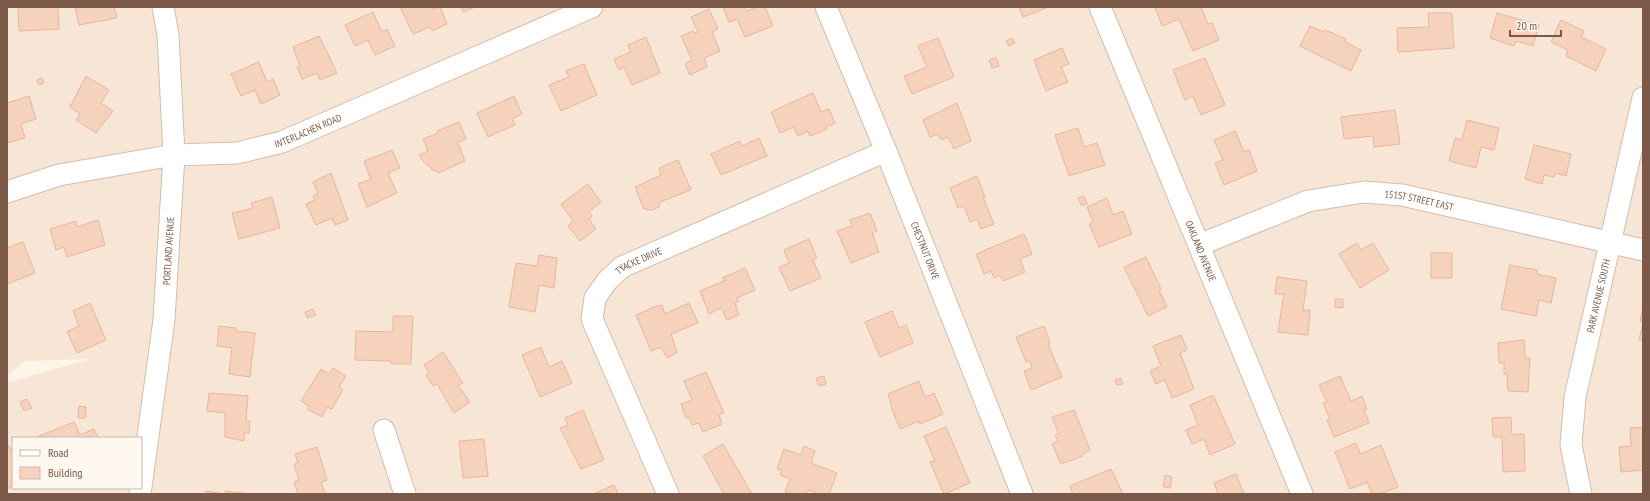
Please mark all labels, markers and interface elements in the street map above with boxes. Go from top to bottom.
scale bar [1510,12,1561,38]
text: 20 m [1516,18,1537,33]
street label: INTERLACHEN ROAD [273,110,343,150]
street label: 151ST STREET EAST [1384,187,1455,213]
street label: PORTLAND AVENUE [160,216,177,285]
street label: OAKLAND AVENUE [1183,219,1220,283]
street label: CHESTNUT DRIVE [908,220,943,281]
street label: TYACKE DRIVE [612,244,664,277]
street label: PARK AVENUE SOUTH [1583,258,1613,334]
legend [12,437,142,489]
text: Road [48,445,68,460]
text: Building [48,465,83,480]

